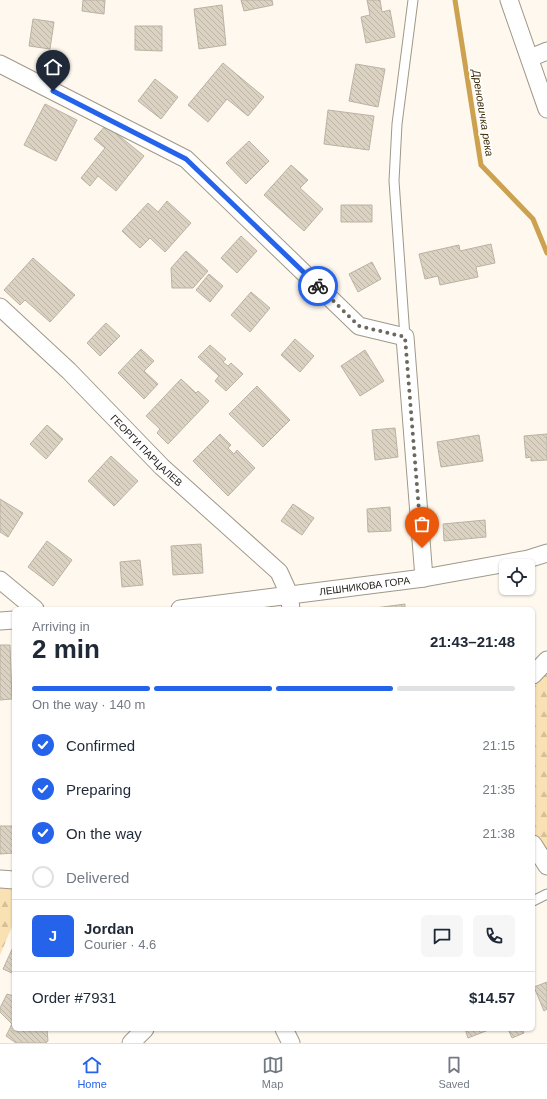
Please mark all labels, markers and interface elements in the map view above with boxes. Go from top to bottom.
pin [36,50,70,91]
icon: home [42,56,64,78]
water label: Дреновичка река [470,67,496,157]
courier [298,266,338,306]
icon: bike [307,275,329,297]
street label: ГЕОРГИ ПАРЦАЛЕВ [109,412,185,488]
pin [405,507,439,548]
icon: bag [411,513,433,535]
map controls [499,559,535,595]
button: locate [499,559,535,595]
street label: ЛЕШНИКОВА ГОРА [318,574,411,597]
text: Arriving in [32,619,90,634]
text: 21:43–21:48 [430,633,515,650]
text: 2 min [32,634,100,664]
text: On the way · 140 m [32,697,145,712]
icon: check [32,734,54,756]
text: Confirmed [66,737,135,754]
text: 21:15 [482,738,515,753]
icon: check [32,778,54,800]
text: Preparing [66,781,131,798]
text: 21:35 [482,782,515,797]
icon: check [32,822,54,844]
text: On the way [66,825,142,842]
text: 21:38 [482,826,515,841]
text: Delivered [66,869,129,886]
button: chat [421,915,463,957]
button: phone [473,915,515,957]
text: Jordan [84,920,134,937]
text: J [49,927,57,944]
text: Courier · 4.6 [84,937,156,952]
text: Order #7931 [32,989,116,1006]
text: $14.57 [469,989,515,1006]
tab: Home [77,1054,107,1090]
tab: Map [262,1054,284,1090]
tab: Saved [438,1054,470,1090]

